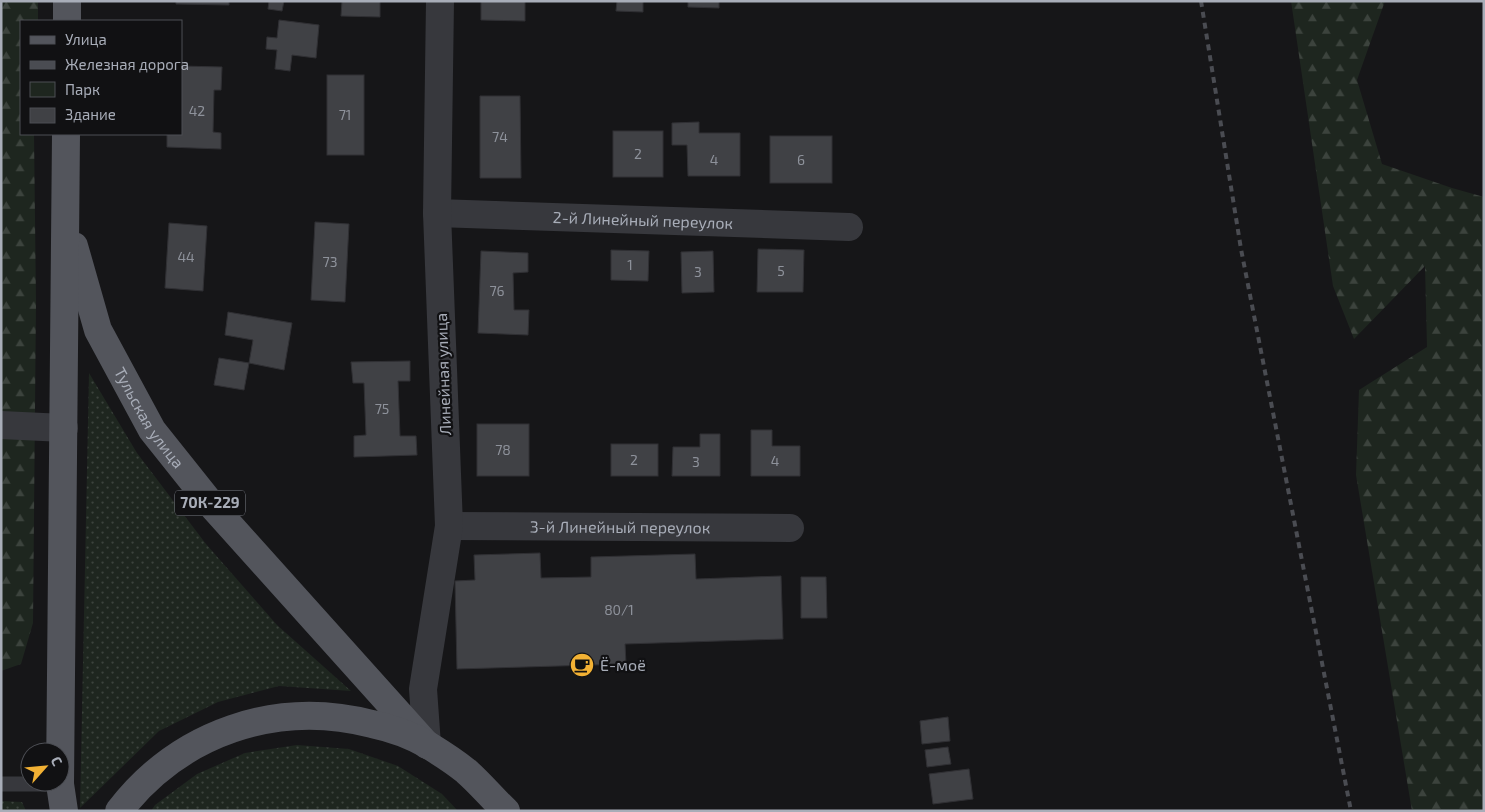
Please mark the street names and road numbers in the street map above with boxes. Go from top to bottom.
street label: 2-й Линейный переулок [552,207,734,232]
street label: Линейная улица [431,313,455,435]
street label: Тульская улица [111,364,188,471]
road number: 70К-229 [175,490,245,516]
street label: 3-й Линейный переулок [530,516,711,537]

